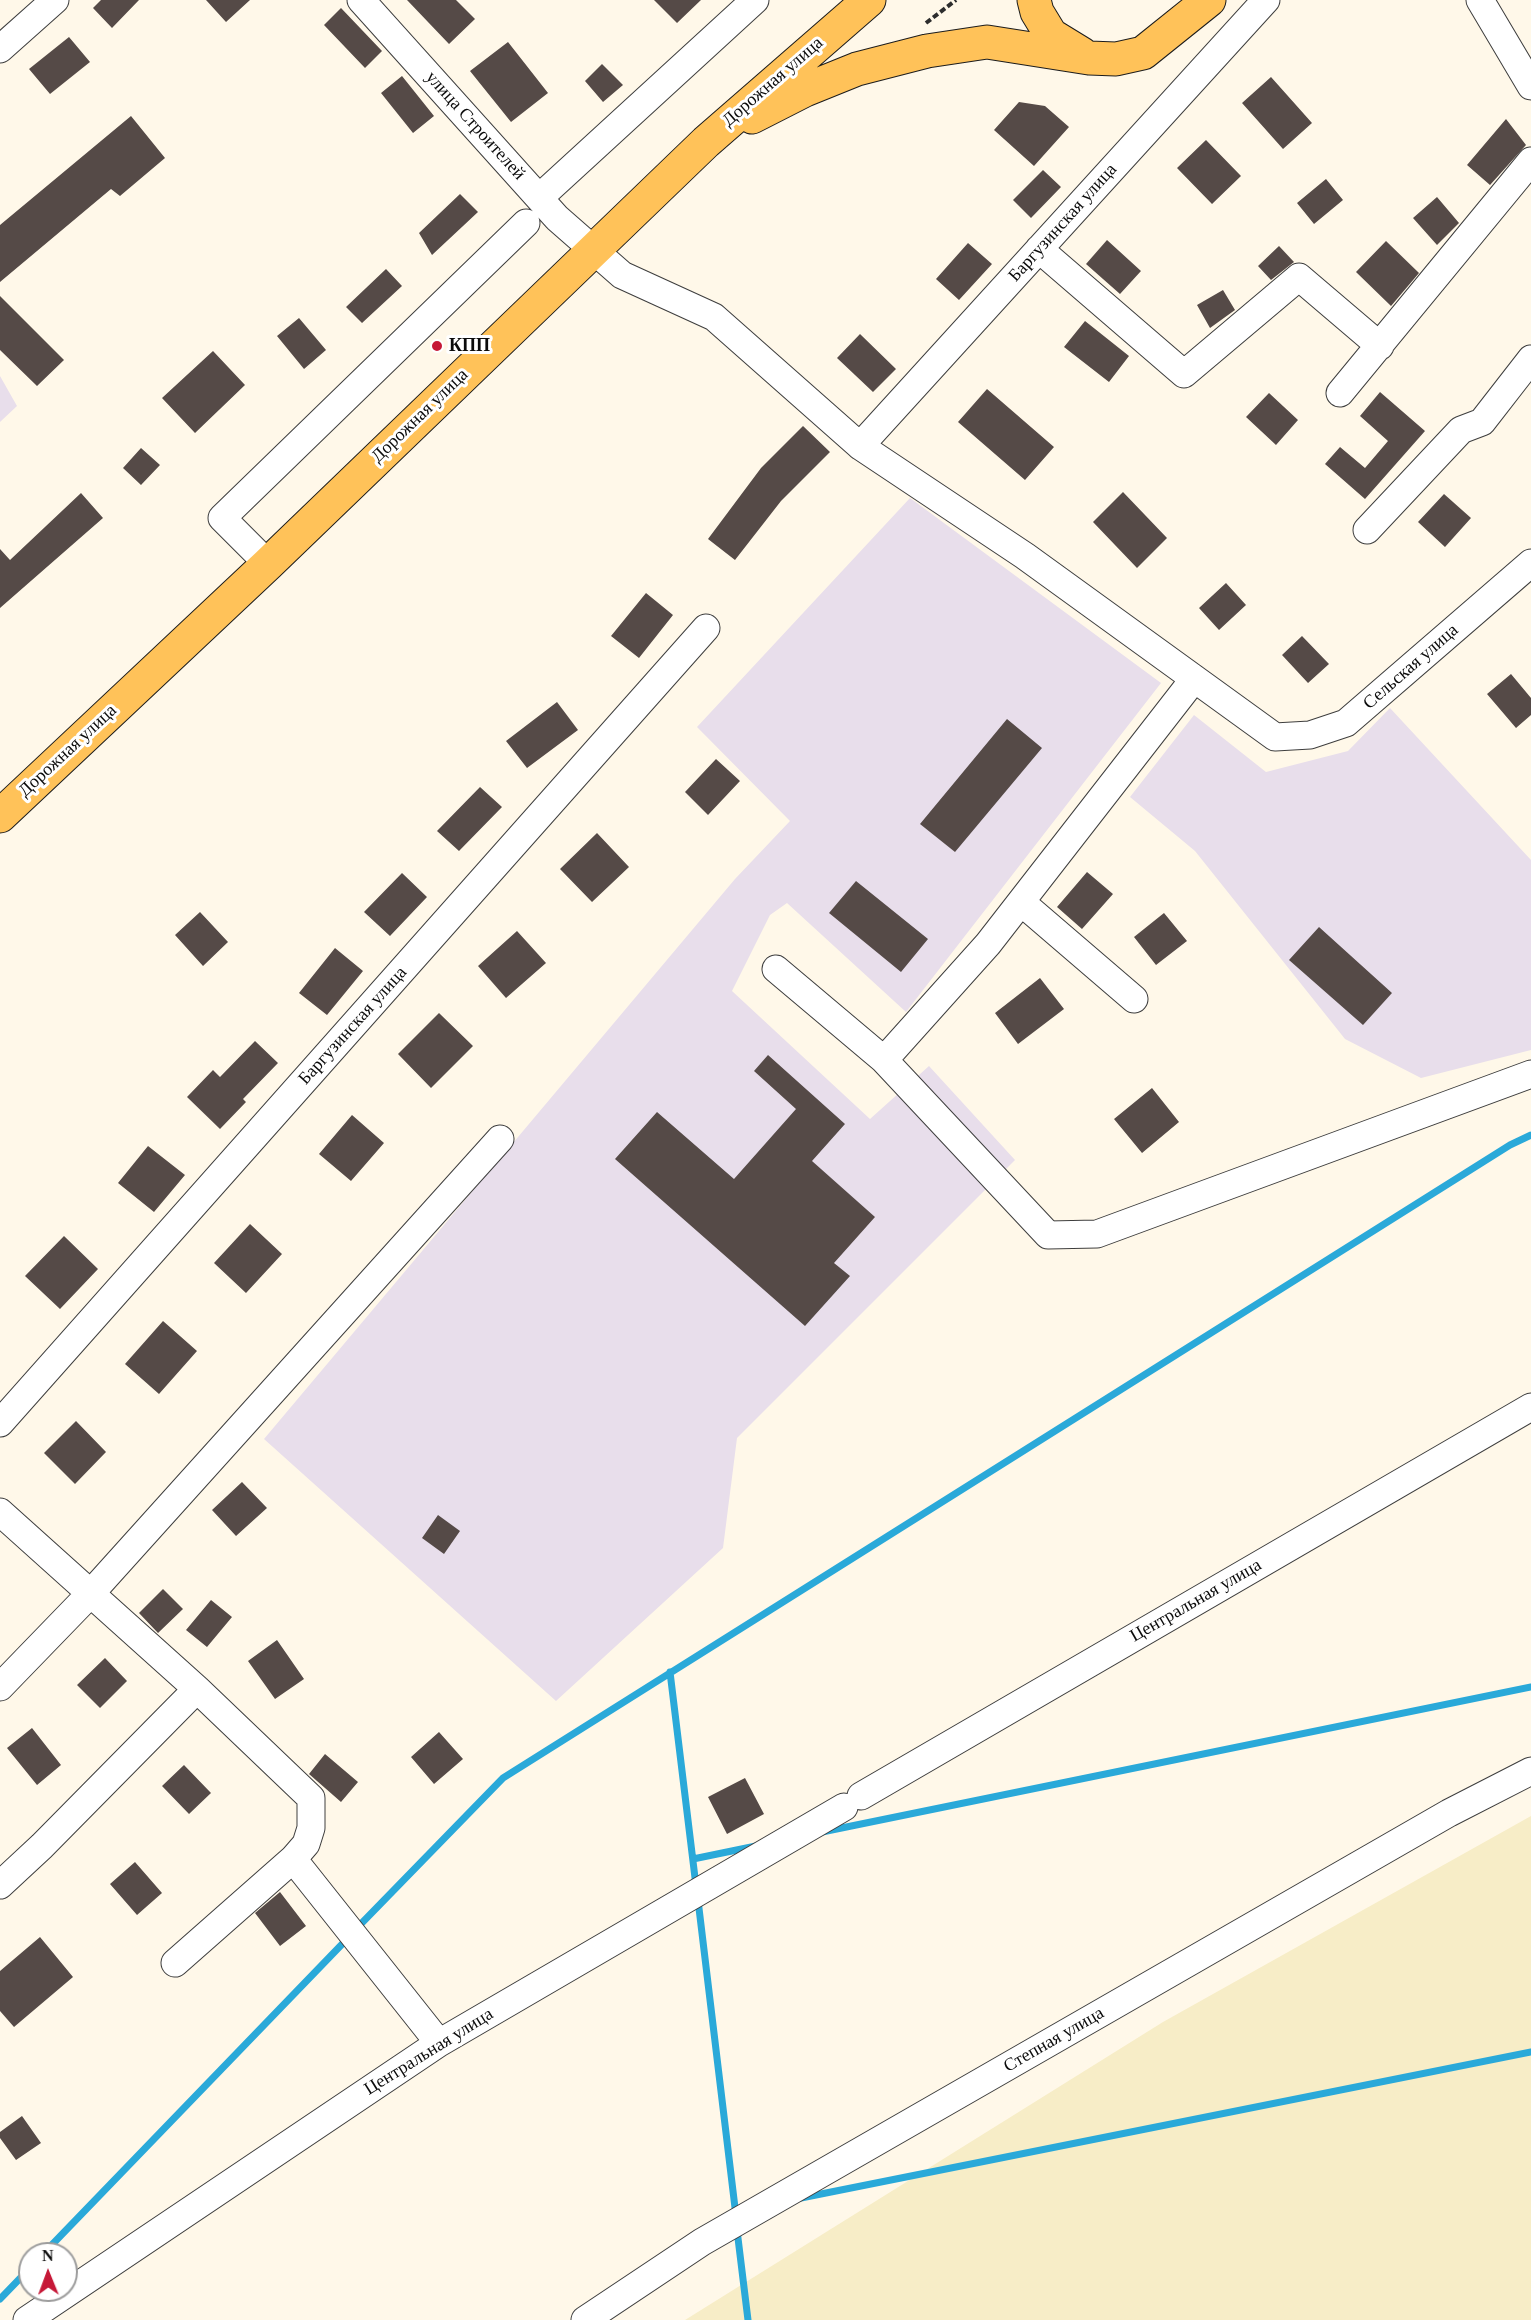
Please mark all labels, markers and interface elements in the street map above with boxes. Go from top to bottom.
street label: Дорожная улица [718,32,828,132]
street label: улица Строителей [421,67,529,185]
street label: Баргузинская улица [1004,159,1122,287]
place label: КПП [449,335,490,357]
marker: КПП [430,339,444,353]
street label: Дорожная улица [367,364,473,468]
street label: Сельская улица [1359,620,1463,714]
street label: Дорожная улица [15,700,121,802]
street label: Баргузинская улица [294,962,412,1090]
street label: Центральная улица [1127,1555,1265,1647]
street label: Степная улица [1000,2003,1108,2077]
street label: Центральная улица [361,2004,497,2100]
north arrow [18,2242,78,2302]
text: N [42,2247,54,2264]

